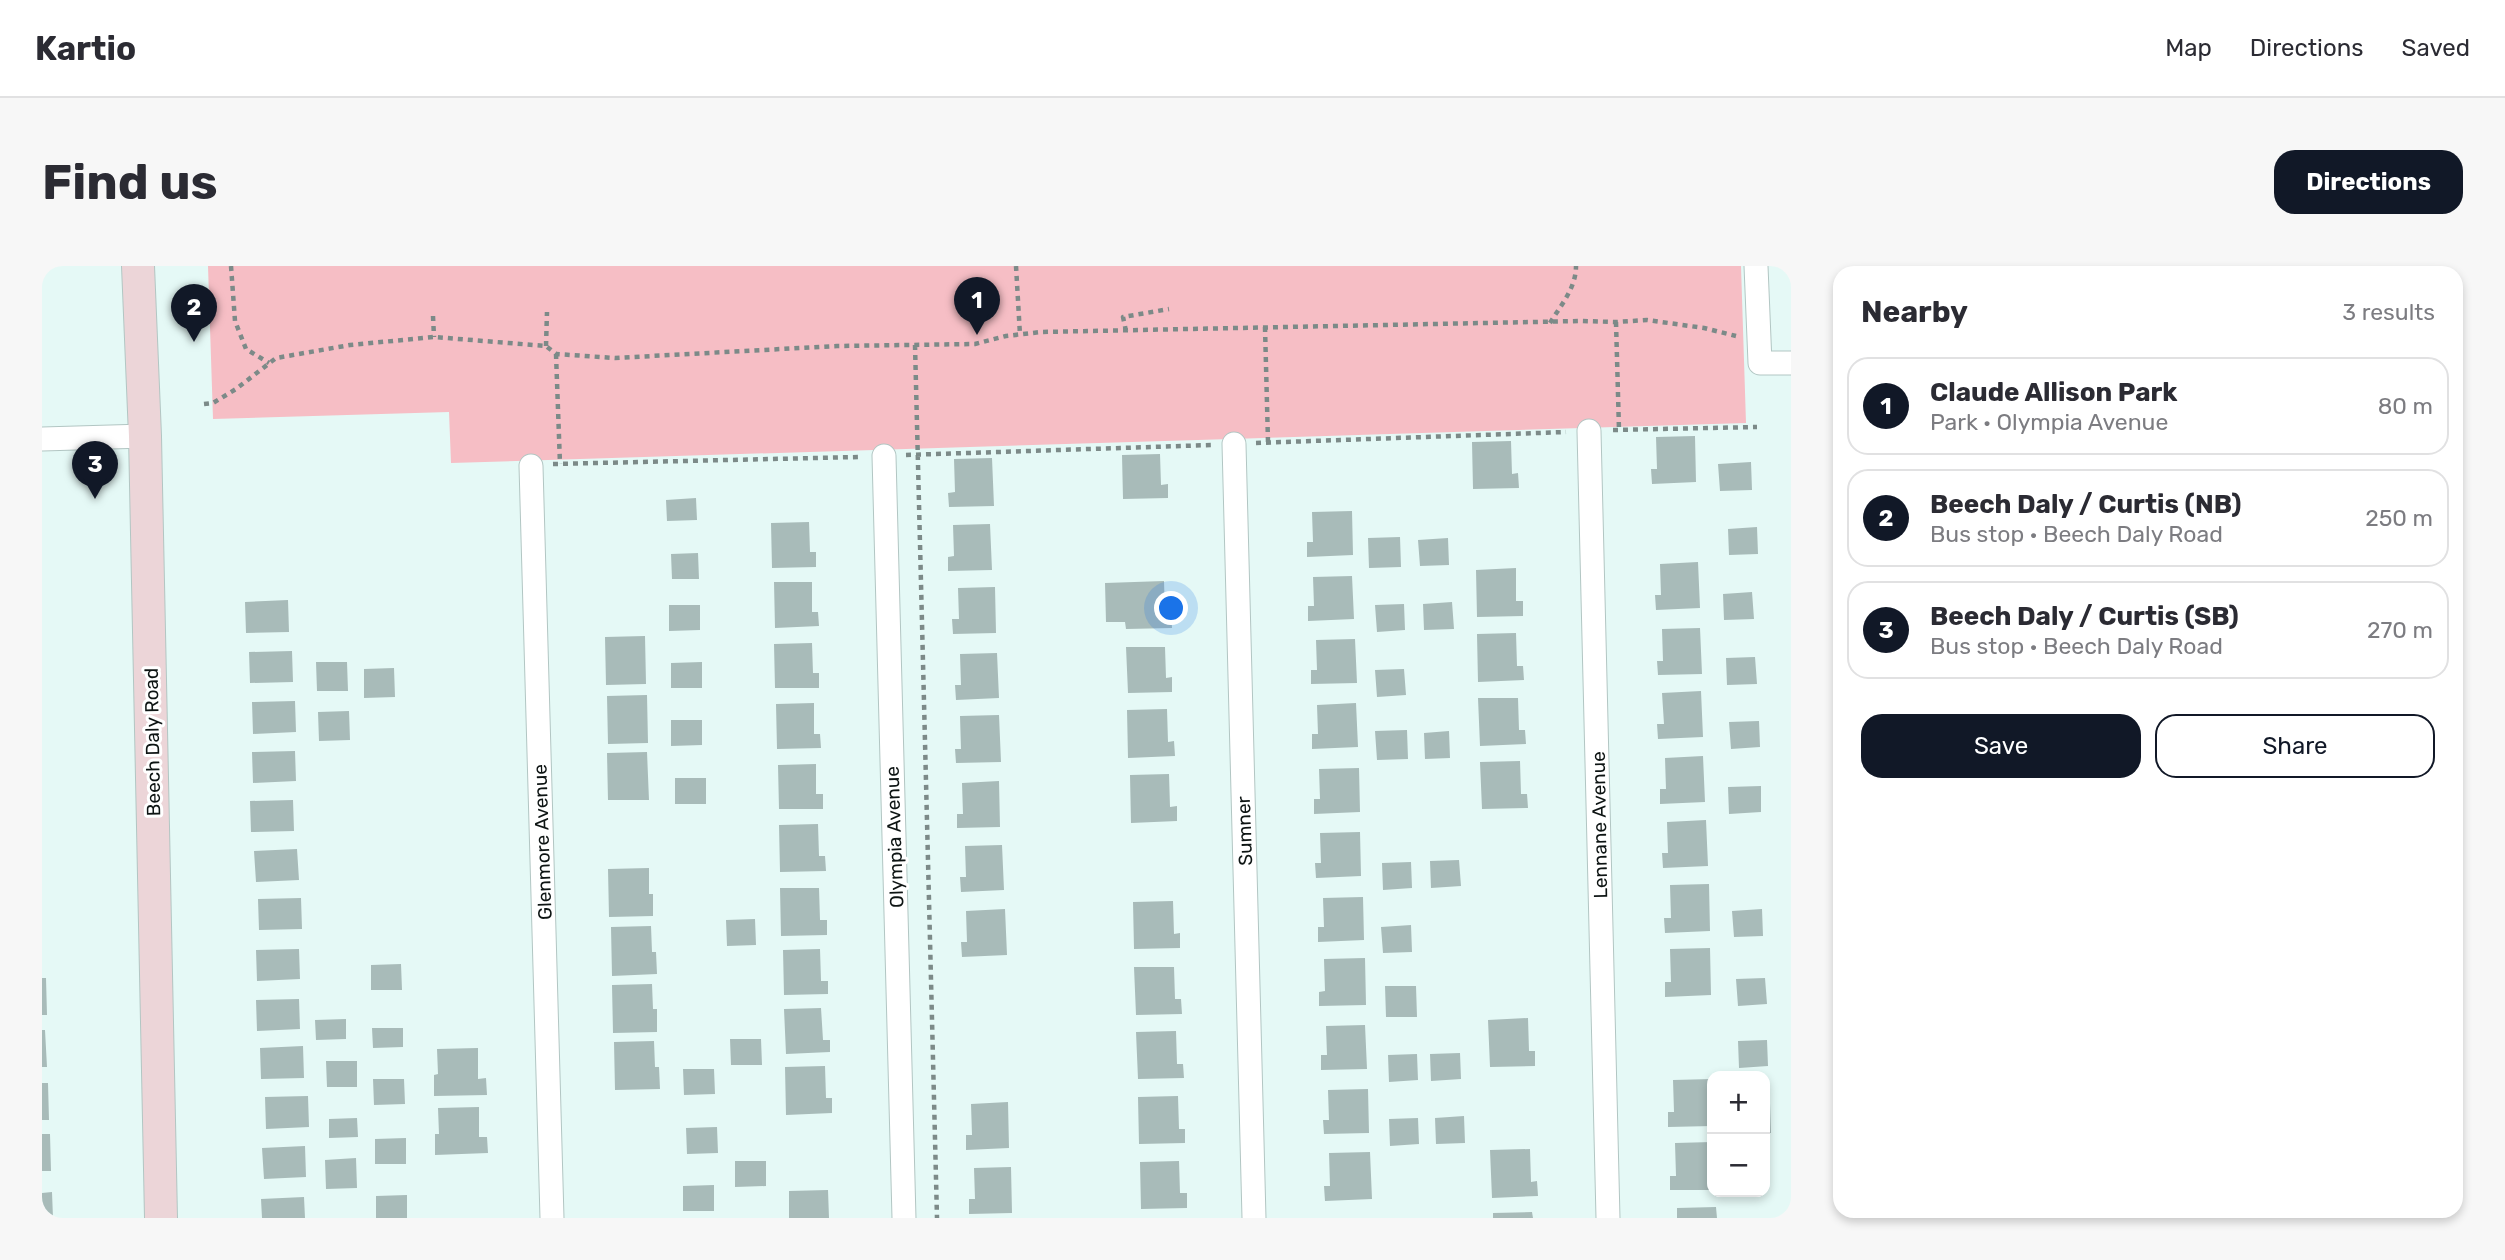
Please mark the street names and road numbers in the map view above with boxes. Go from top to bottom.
street label: Beech Daly Road [140,668,165,816]
street label: Lennane Avenue [1587,751,1612,899]
street label: Glenmore Avenue [528,764,557,920]
street label: Olympia Avenue [881,766,908,908]
street label: Sumner [1232,795,1257,866]

